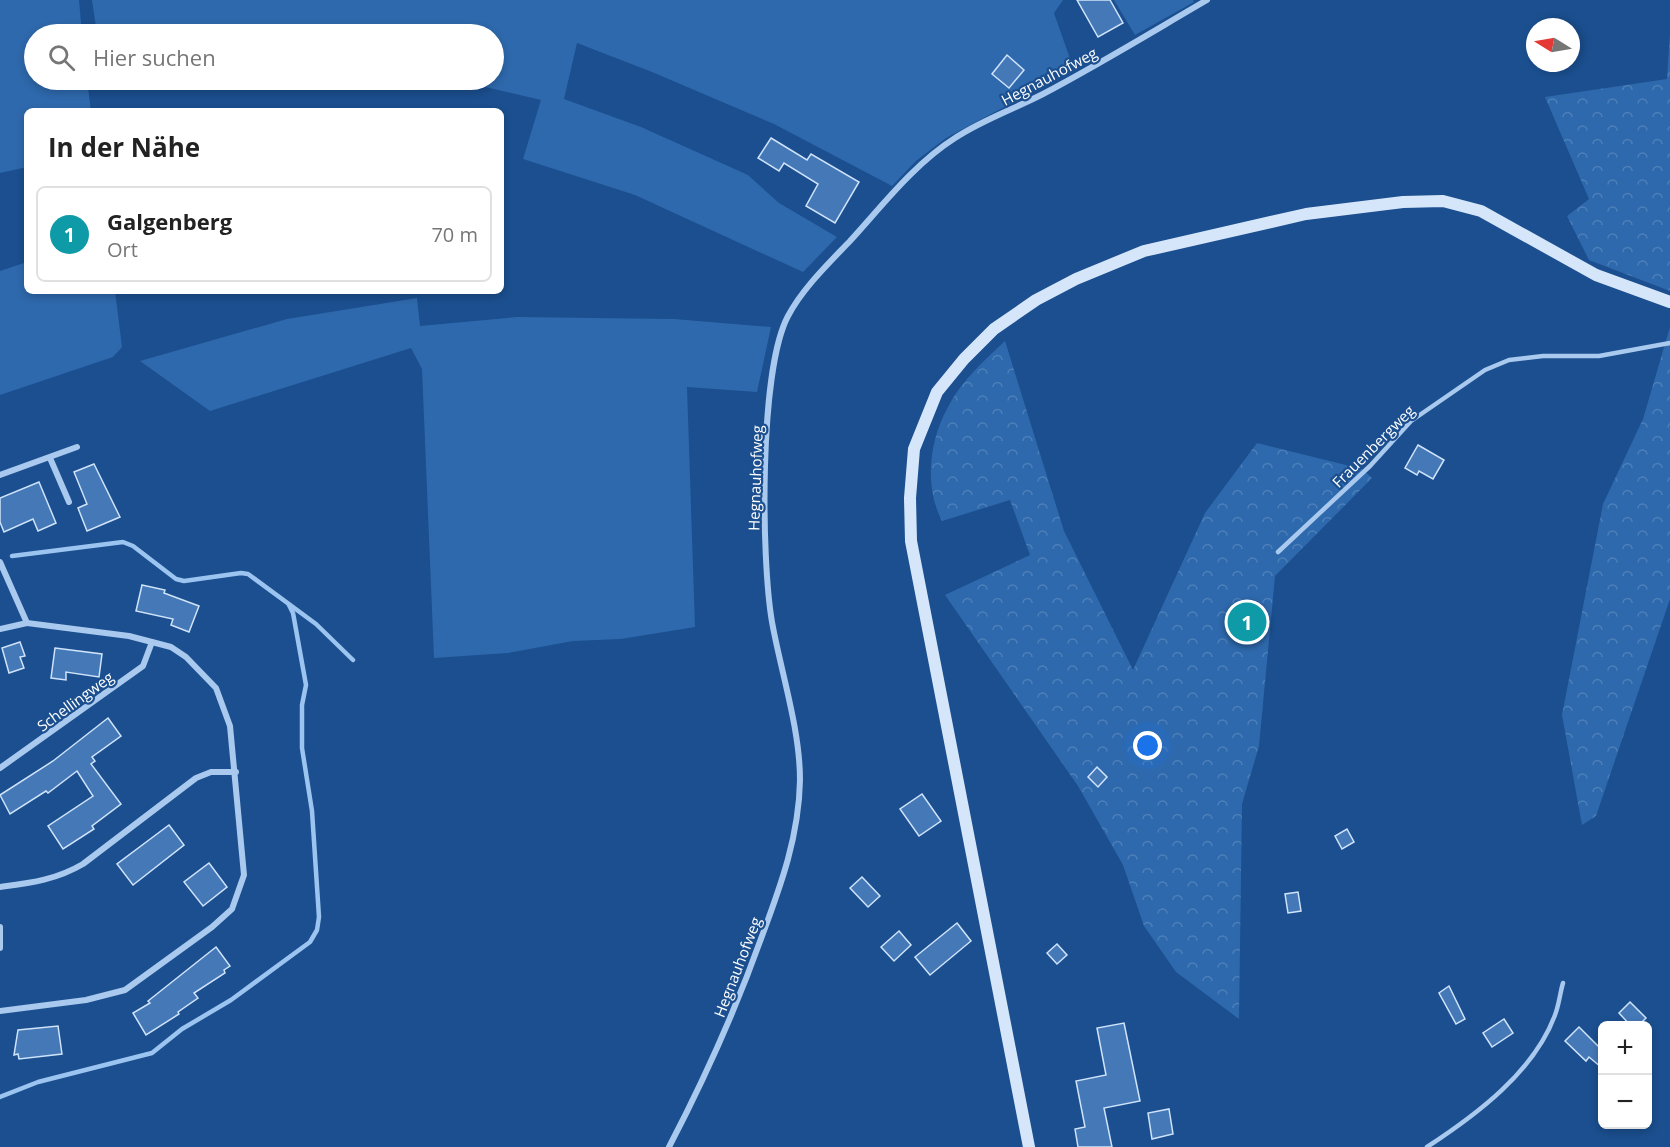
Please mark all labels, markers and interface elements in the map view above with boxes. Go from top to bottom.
north arrow [1526,18,1580,72]
search box [24,24,504,90]
icon: search [45,41,78,74]
text: Hier suchen [93,42,216,72]
street label: Hegnauhofweg [998,42,1100,110]
text: In der Nähe [48,129,200,165]
text: Galgenberg [107,206,232,236]
text: 1 [64,221,75,248]
text: 70 m [431,221,478,248]
text: Ort [107,236,138,263]
street label: Frauenbergweg [1327,400,1419,492]
street label: Hegnauhofweg [743,425,767,531]
pin: 1 [1228,600,1266,644]
street label: Schellingweg [33,666,117,736]
your location [1133,731,1162,760]
street label: Hegnauhofweg [709,914,765,1020]
map controls [1598,1021,1652,1129]
button: + [1598,1021,1652,1075]
button: − [1598,1075,1652,1129]

